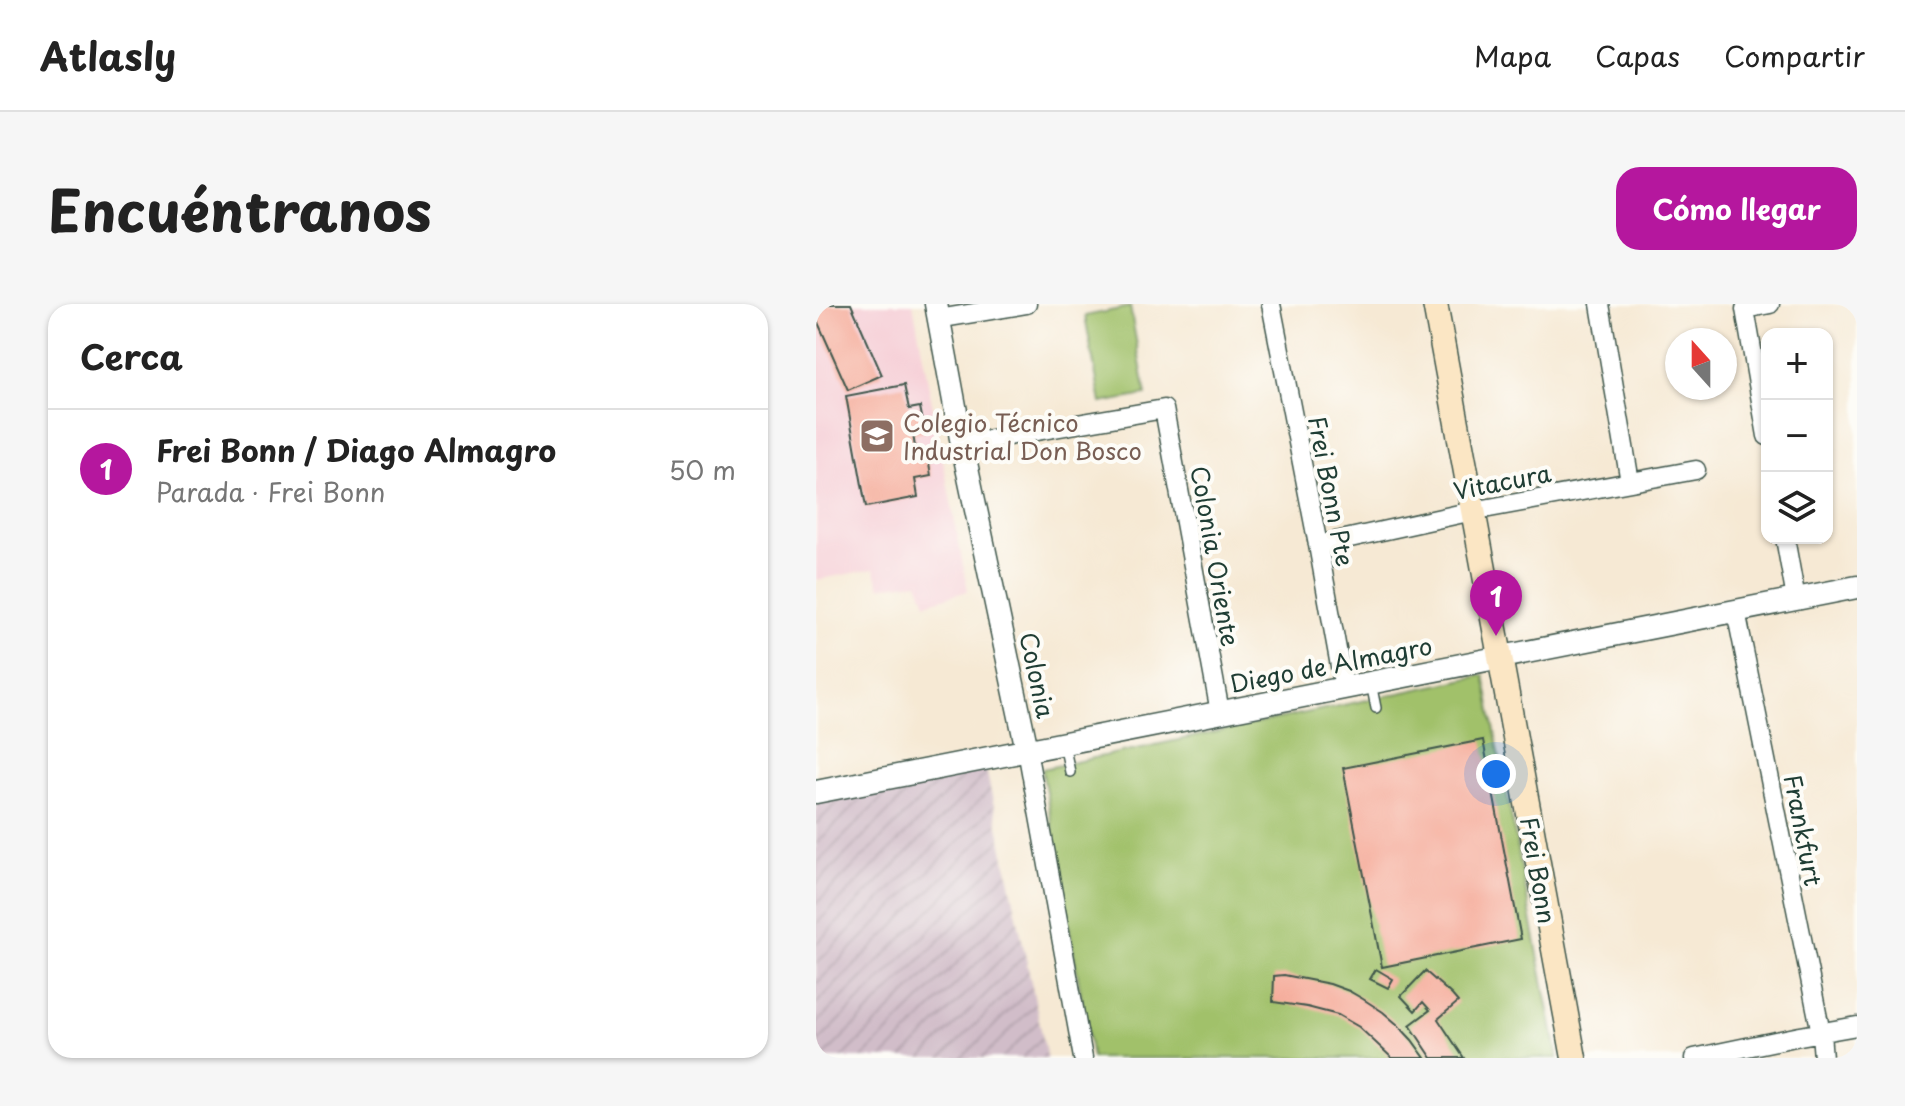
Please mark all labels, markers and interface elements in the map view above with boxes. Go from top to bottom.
text: Atlasly [40,27,176,84]
text: Mapa [1474,34,1551,77]
text: Capas [1595,34,1680,77]
text: Compartir [1724,34,1865,77]
text: Encuéntranos [48,166,432,251]
button: Cómo llegar [1616,167,1857,250]
north arrow [1665,328,1737,400]
map controls [1761,328,1833,544]
button: + [1761,328,1833,400]
text: Cerca [80,330,183,382]
button: − [1761,400,1833,472]
place label: Colegio Técnico Industrial Don Bosco [903,404,1142,468]
street label: Frei Bonn Pte [1300,413,1364,569]
school or university icon: Colegio Técnico Industrial Don Bosco [858,417,896,455]
text: Frei Bonn / Diago Almagro [156,427,556,472]
text: 1 [100,450,112,489]
text: 50 m [669,450,736,489]
street label: Vitacura [1450,454,1554,508]
street label: Colonia Oriente [1182,463,1250,649]
text: Parada · Frei Bonn [156,472,385,511]
button: layers [1761,472,1833,544]
pin: 1 [1470,570,1522,636]
street label: Diego de Almagro [1227,627,1435,701]
street label: Colonia [1011,629,1065,722]
your location [1476,754,1516,794]
street label: Frankfurt [1776,771,1832,889]
street label: Frei Bonn [1512,814,1566,926]

